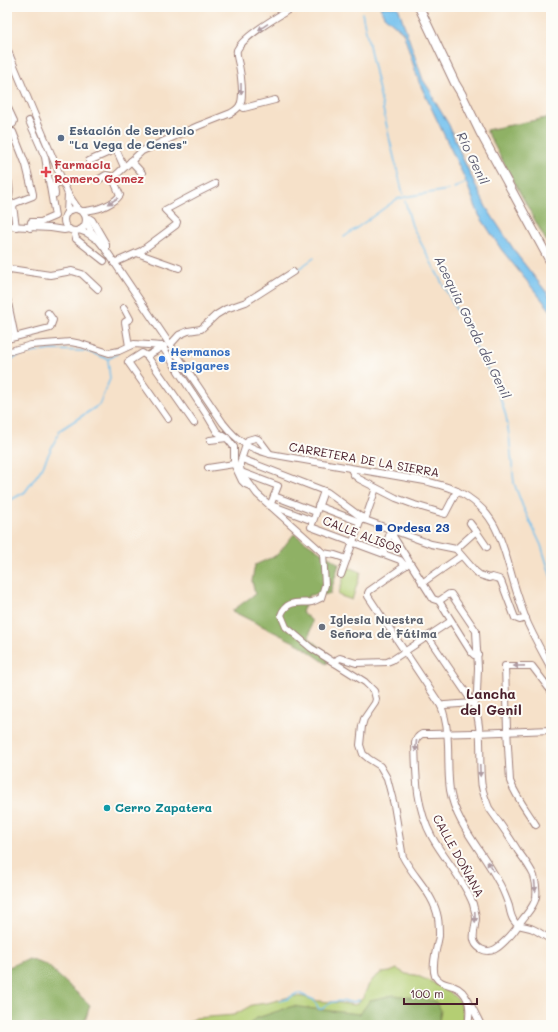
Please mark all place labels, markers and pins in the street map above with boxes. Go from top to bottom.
place label: Estación de Servicio "La Vega de Cenes" [69,122,194,152]
marker: Estación de Servicio "La Vega de Cenes" [56,133,66,143]
place label: Farmacia Romero Gomez [54,156,144,186]
marker: Farmacia Romero Gomez [41,167,51,177]
place label: Hermanos Espigares [170,343,230,373]
marker: Hermanos Espigares [157,354,167,364]
place label: Ordesa 23 [387,519,449,535]
marker: Ordesa 23 [374,523,384,533]
place label: Iglesia Nuestra Señora de Fátima [330,611,437,641]
marker: Iglesia Nuestra Señora de Fátima [317,622,327,632]
place label: Cerro Zapatera [115,799,212,815]
marker: Cerro Zapatera [102,803,112,813]

